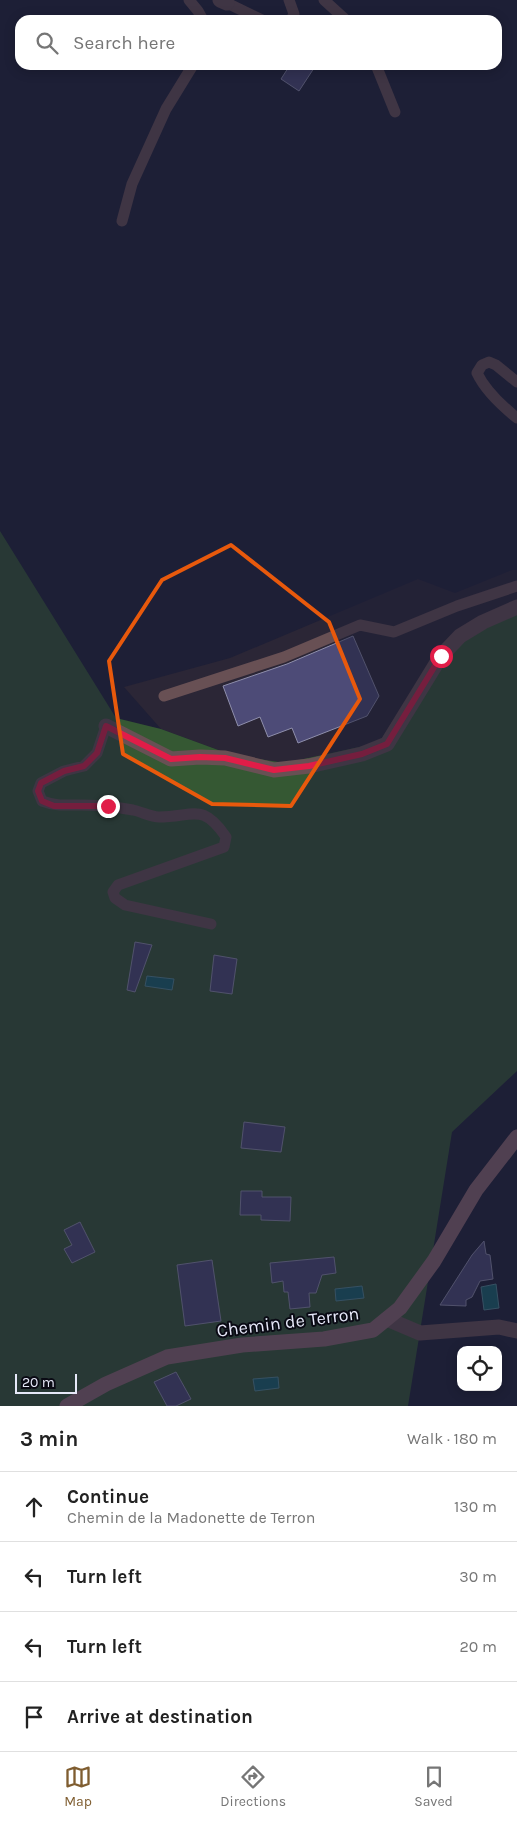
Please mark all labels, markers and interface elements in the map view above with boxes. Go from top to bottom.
search box [15,15,502,70]
icon: search [33,29,61,57]
text: Search here [73,32,175,54]
route start [430,645,453,668]
route end [97,795,120,818]
street label: Chemin de Terron [216,1302,360,1342]
map controls [457,1346,502,1391]
button: locate [457,1346,502,1391]
scale bar [15,1371,78,1394]
text: 20 m [22,1374,55,1391]
text: 3 min [20,1427,78,1451]
text: Walk · 180 m [407,1429,497,1448]
text: Continue [67,1486,149,1508]
icon: ahead [20,1493,48,1521]
text: 130 m [454,1497,497,1516]
text: Chemin de la Madonette de Terron [67,1508,315,1527]
icon: left [20,1563,48,1591]
text: Turn left [67,1566,142,1588]
text: 30 m [459,1567,497,1586]
icon: left [20,1633,48,1661]
text: Turn left [67,1636,142,1658]
text: 20 m [459,1637,497,1656]
icon: arrive [20,1703,48,1731]
text: Arrive at destination [67,1706,253,1728]
tab: Map [64,1763,92,1810]
tab: Directions [220,1763,286,1810]
tab: Saved [414,1763,453,1810]

